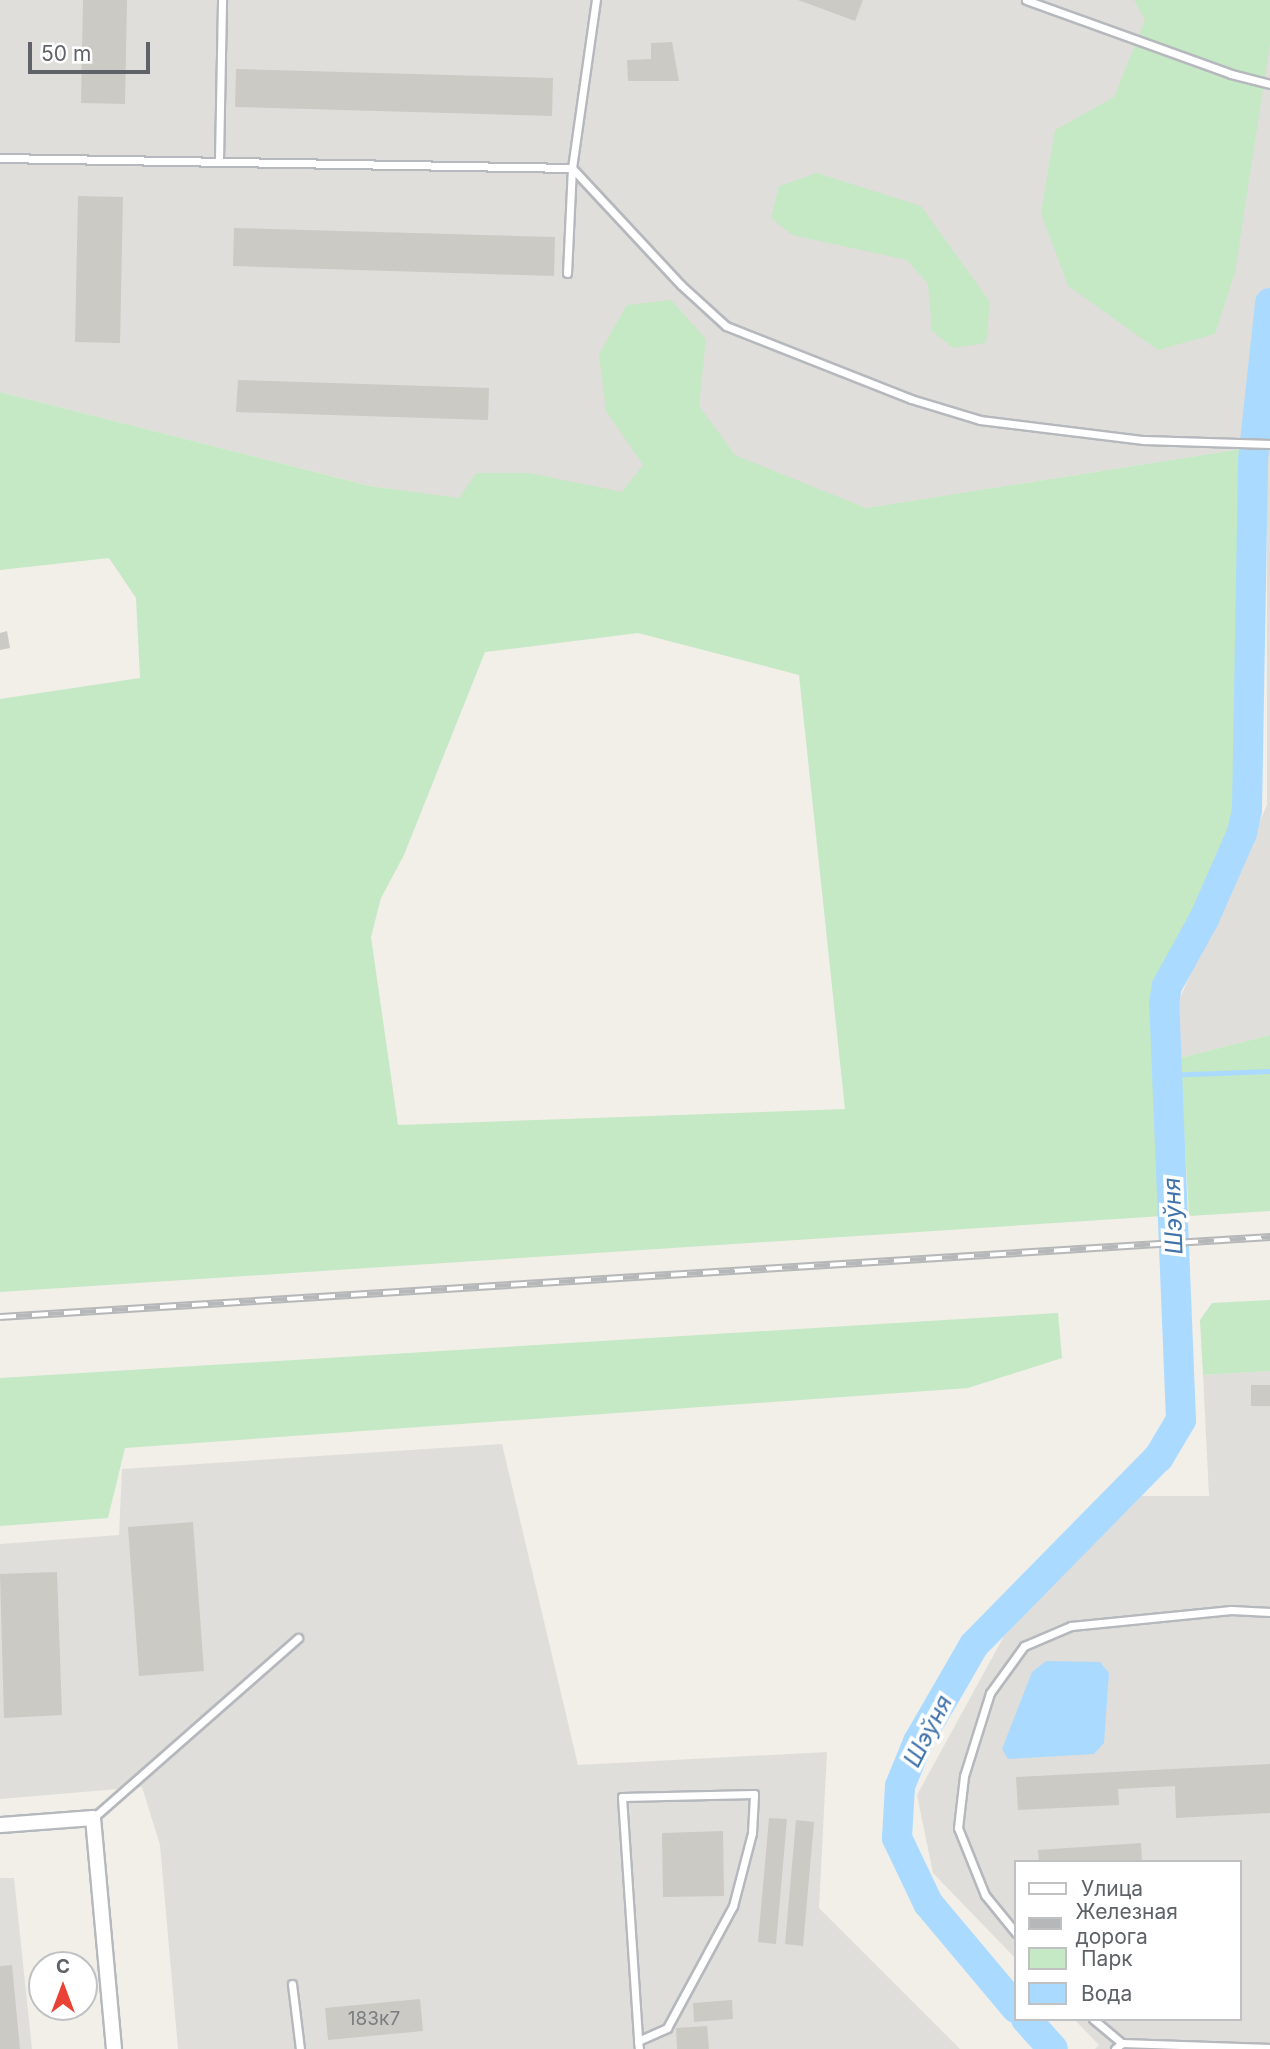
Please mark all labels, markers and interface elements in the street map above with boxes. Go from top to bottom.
scale bar [32,28,154,72]
text: 50 m [41,41,91,66]
water label: Шэўня [1157,1177,1189,1255]
water label: Шэўня [898,1690,958,1772]
legend [1014,1860,1242,2021]
text: Улица [1081,1876,1143,1901]
text: Железная дорога [1076,1899,1178,1949]
text: Парк [1081,1946,1133,1971]
north arrow [28,1951,98,2021]
text: С [56,1955,70,1978]
text: Вода [1081,1981,1132,2006]
house number: 183к7 [348,2008,400,2030]

